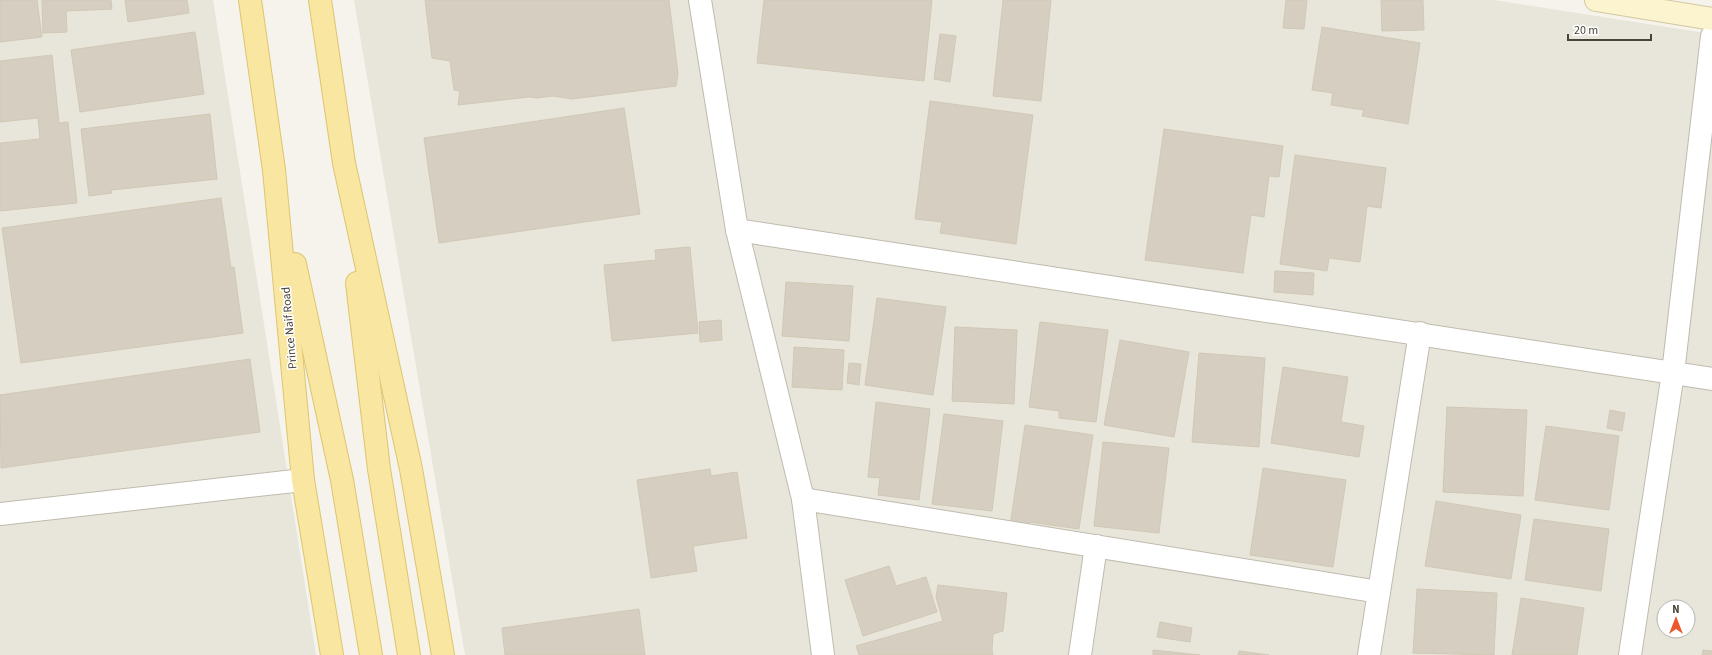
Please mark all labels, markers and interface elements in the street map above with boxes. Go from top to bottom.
scale bar [1568,16,1651,42]
text: 20 m [1574,22,1598,39]
street label: Prince Naif Road [277,286,302,370]
north arrow [1656,599,1696,639]
text: N [1672,602,1680,617]

